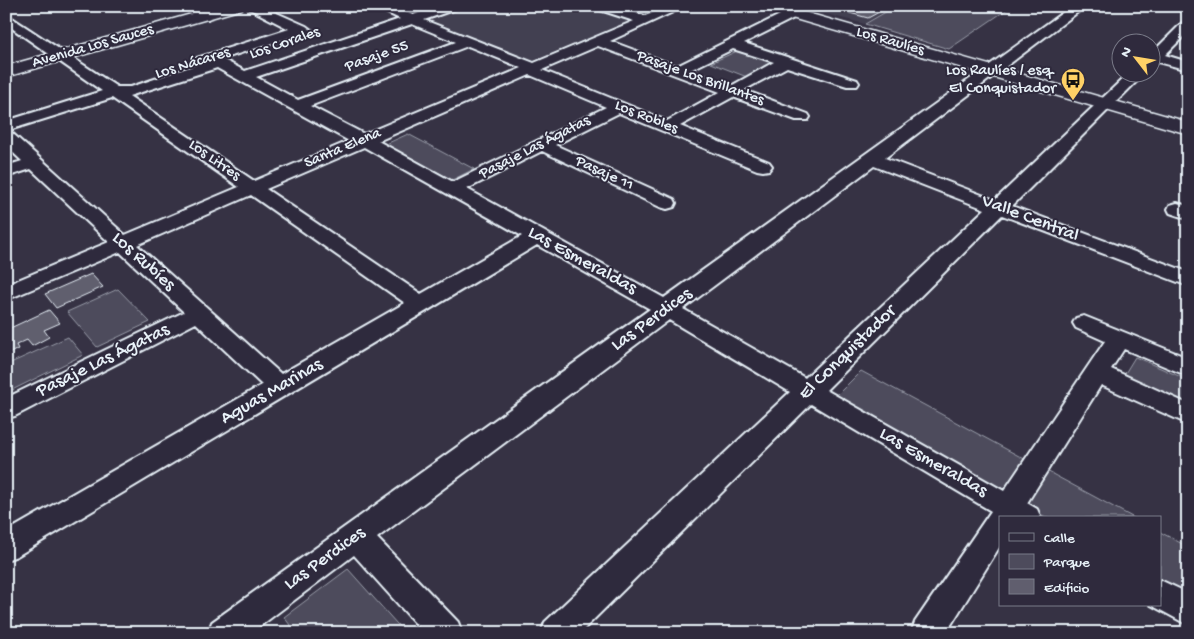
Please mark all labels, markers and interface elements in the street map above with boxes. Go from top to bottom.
street label: Avenida Los Sauces [30,20,157,73]
street label: Los Corales [247,23,324,65]
street label: Los Raulíes [854,23,927,61]
north arrow [1112,32,1162,82]
street label: Pasaje 55 [342,37,411,78]
street label: Los Nácares [153,43,234,84]
text: N [1117,44,1137,61]
street label: Pasaje Los Brillantes [633,47,768,111]
place label: Los Raulíes / esq. El Conquistador [946,62,1057,99]
bus stop icon: Los Raulíes / esq. El Conquistador [1060,67,1086,101]
street label: Los Robles [612,97,681,140]
street label: Pasaje Las Ágatas [475,110,595,185]
street label: Santa Elena [302,124,385,174]
street label: Los Litres [184,136,245,186]
street label: Pasaje 11 [571,152,636,196]
street label: Valle Central [977,190,1082,248]
street label: Las Esmeraldas [523,222,641,301]
street label: Los Rubíes [106,227,180,297]
street label: Las Perdices [607,282,698,357]
street label: El Conquistador [794,299,903,405]
street label: Pasaje Las Ágatas [32,318,174,404]
street label: Aguas Marinas [217,353,328,430]
street label: Las Esmeraldas [875,423,992,504]
legend [999,516,1162,606]
street label: Las Perdices [280,521,371,596]
text: Calle [1044,530,1075,548]
text: Parque [1043,554,1090,572]
text: Edificio [1044,580,1090,598]

